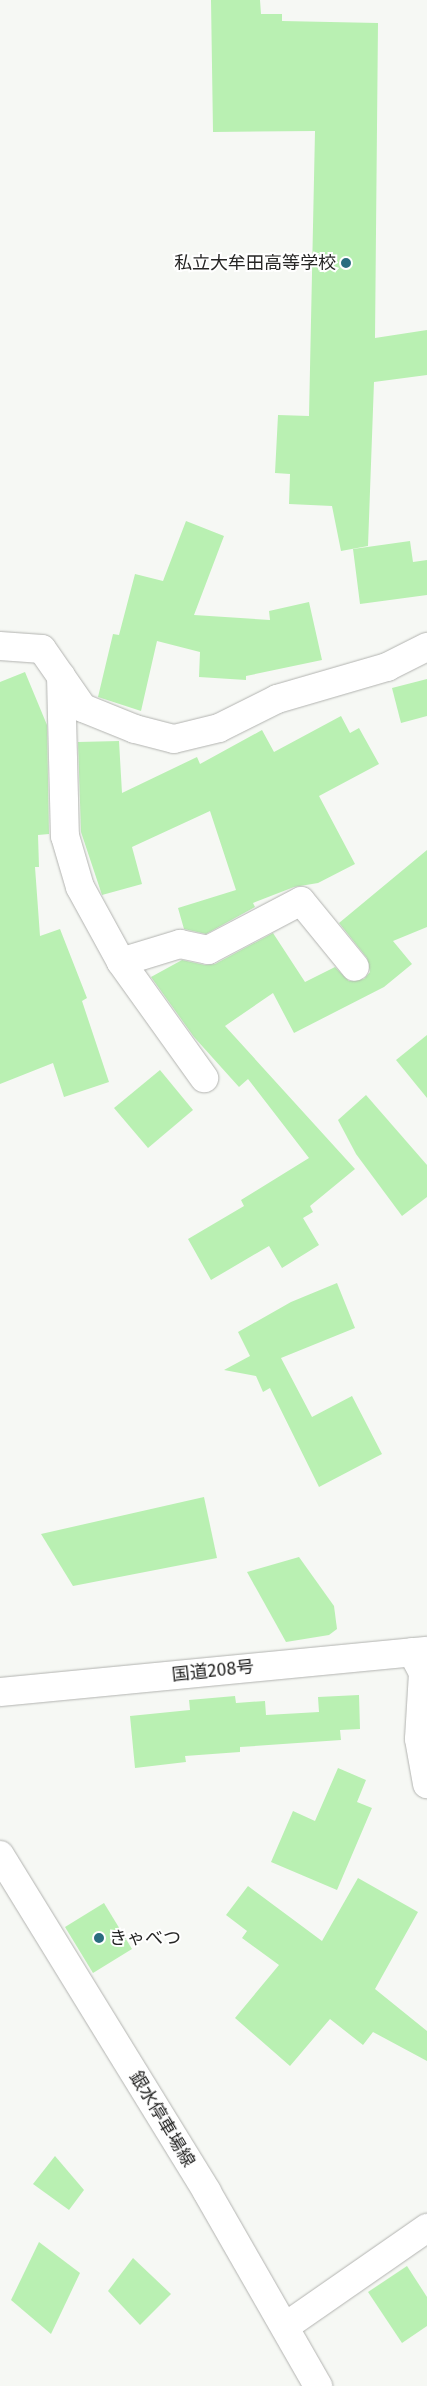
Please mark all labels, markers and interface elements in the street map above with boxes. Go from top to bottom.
place label: 私立大牟田高等学校 [174,252,336,274]
marker: 私立大牟田高等学校 [340,257,352,269]
street label: 国道208号 [171,1656,255,1686]
place label: きゃべつ [109,1927,181,1949]
marker: きゃべつ [93,1932,105,1944]
street label: 銀水停車場線 [125,2067,199,2171]

